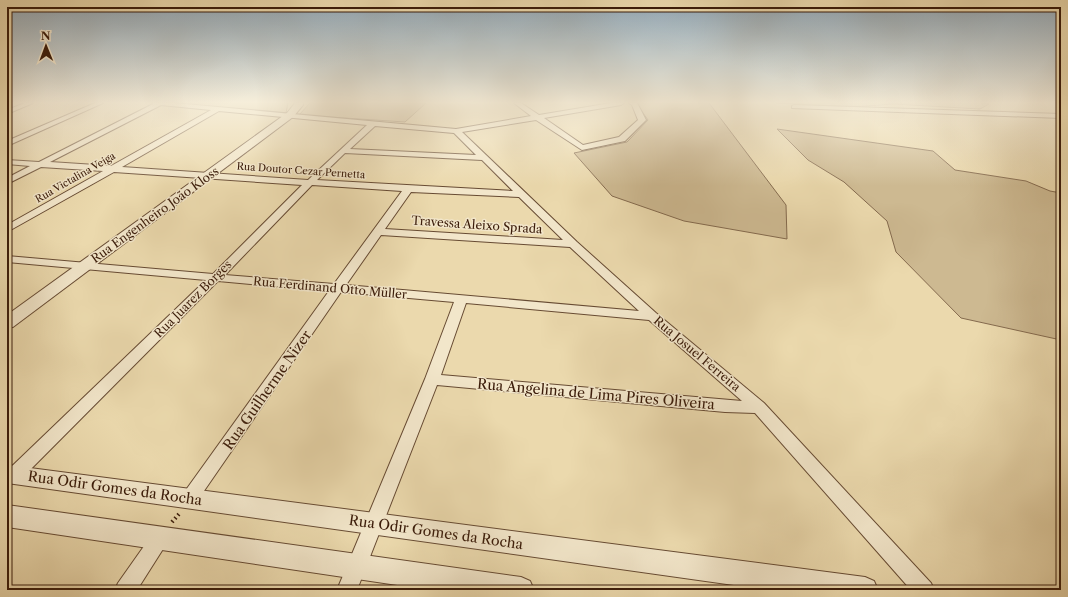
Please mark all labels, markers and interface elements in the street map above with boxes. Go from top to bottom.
north arrow [26,26,66,66]
text: N [41,29,51,43]
street label: Rua Victalina Veiga [33,149,118,206]
street label: Rua Doutor Cezar Pernetta [236,160,366,182]
street label: Rua Engenheiro João Kloss [88,163,222,266]
street label: Travessa Aleixo Sprada [411,212,544,237]
street label: Rua Juarez Borges [151,257,234,340]
street label: Rua Ferdinand Otto Müller [253,273,408,302]
street label: Rua Josuel Ferreira [651,313,744,395]
street label: Rua Guilherme Nizer [219,327,315,453]
street label: Rua Angelina de Lima Pires Oliveira [476,375,716,413]
street label: Rua Odir Gomes da Rocha [27,467,204,509]
street label: Rua Odir Gomes da Rocha [348,511,525,553]

